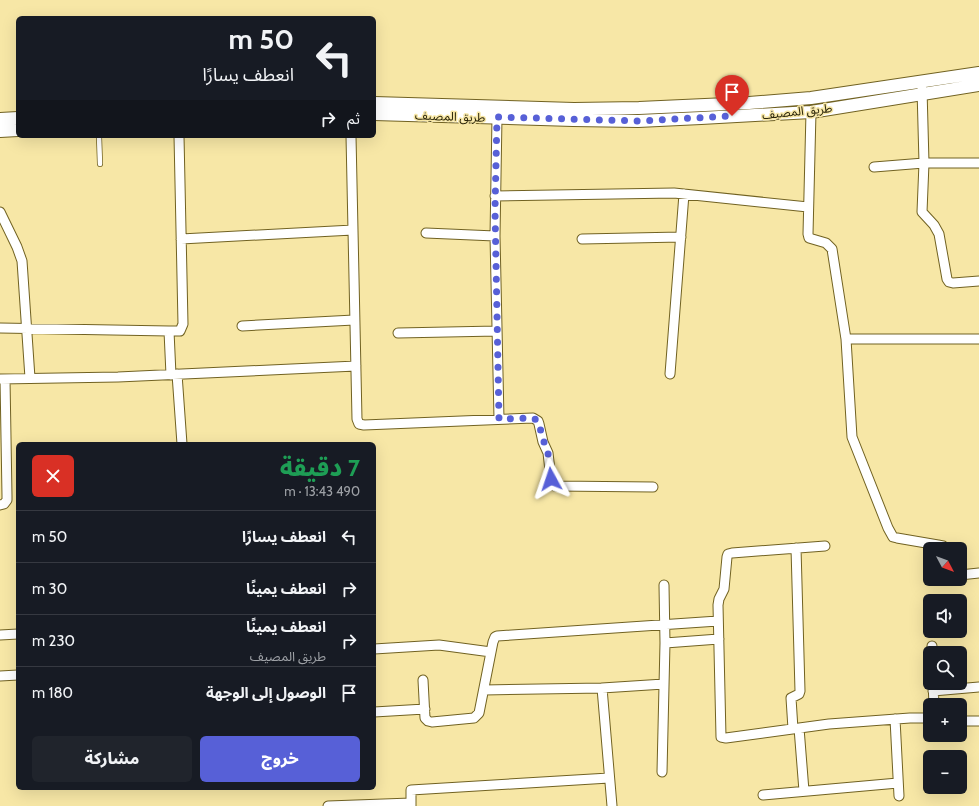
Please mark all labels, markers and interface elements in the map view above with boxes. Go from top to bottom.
text: 50 m [229,22,294,56]
icon: left [308,32,360,84]
text: انعطف يسارًا [203,64,294,86]
pin [715,75,749,116]
icon: arrive [721,81,743,103]
street label: طريق المصيف [761,100,833,123]
street label: طريق المصيف [414,107,485,126]
icon: right [317,108,339,130]
text: ثم [347,110,360,128]
text: 7 دقيقة [280,453,360,482]
button: close [32,455,74,497]
position arrow [530,458,572,500]
text: 490 m · 13:43 [284,483,360,499]
icon: left [338,526,360,548]
text: 50 m [32,528,67,546]
text: انعطف يسارًا [242,528,326,546]
north arrow [923,542,967,586]
map controls [923,542,967,794]
icon: right [338,578,360,600]
text: 30 m [32,580,67,598]
text: انعطف يمينًا [246,580,326,598]
button: sound [923,594,967,638]
text: انعطف يمينًا [246,618,326,636]
icon: right [338,630,360,652]
text: 230 m [32,632,75,650]
button: search [923,646,967,690]
text: طريق المصيف [250,648,326,664]
icon: arrive [338,682,360,704]
text: 180 m [32,684,73,702]
text: الوصول إلى الوجهة [206,684,326,702]
button: + [923,698,967,742]
button: مشاركة [32,736,192,782]
button: خروج [200,736,360,782]
button: − [923,750,967,794]

